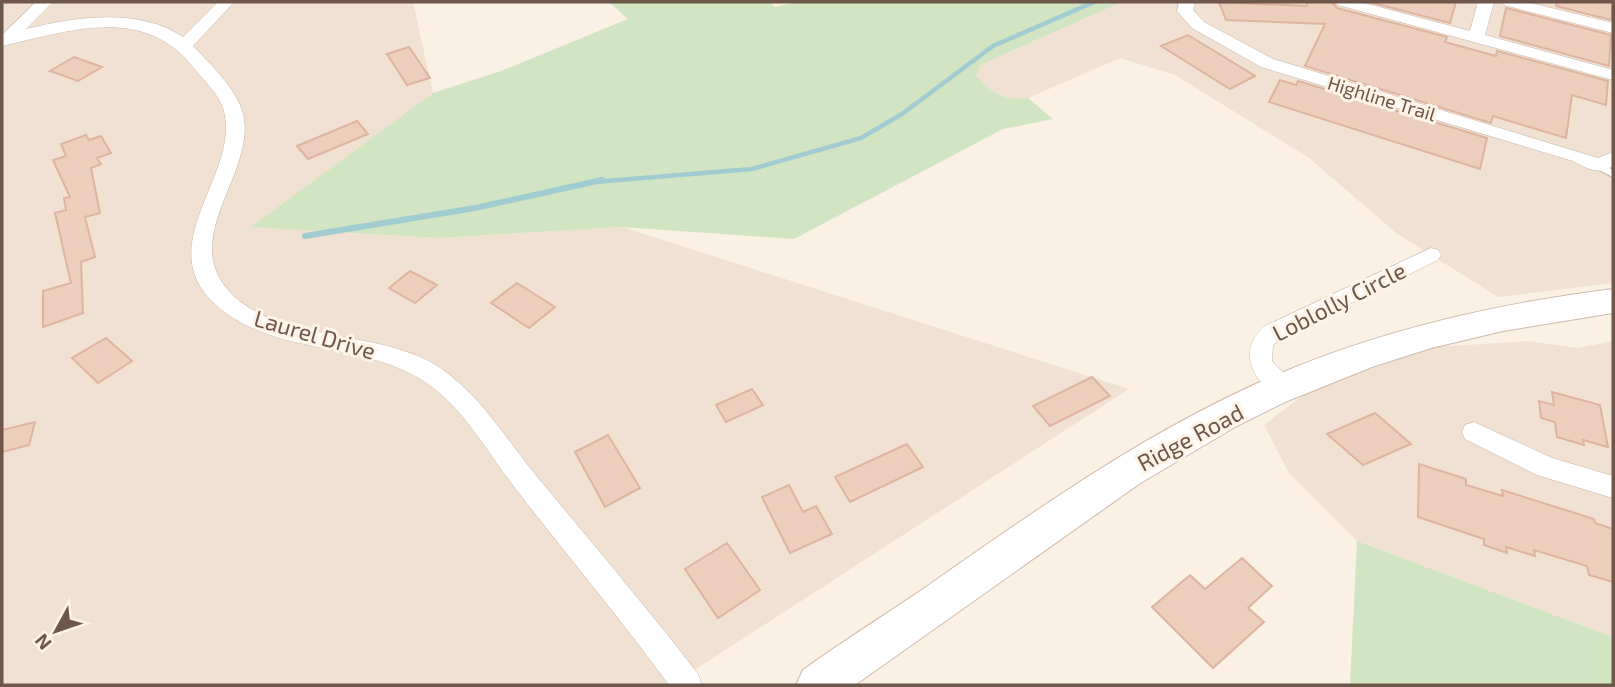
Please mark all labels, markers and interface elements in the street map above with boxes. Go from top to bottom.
street label: Highline Trail [1325,71,1439,125]
street label: Loblolly Circle [1268,255,1410,347]
street label: Laurel Drive [251,303,379,365]
street label: Ridge Road [1132,397,1248,477]
north arrow [21,596,91,666]
text: N [29,630,56,655]

